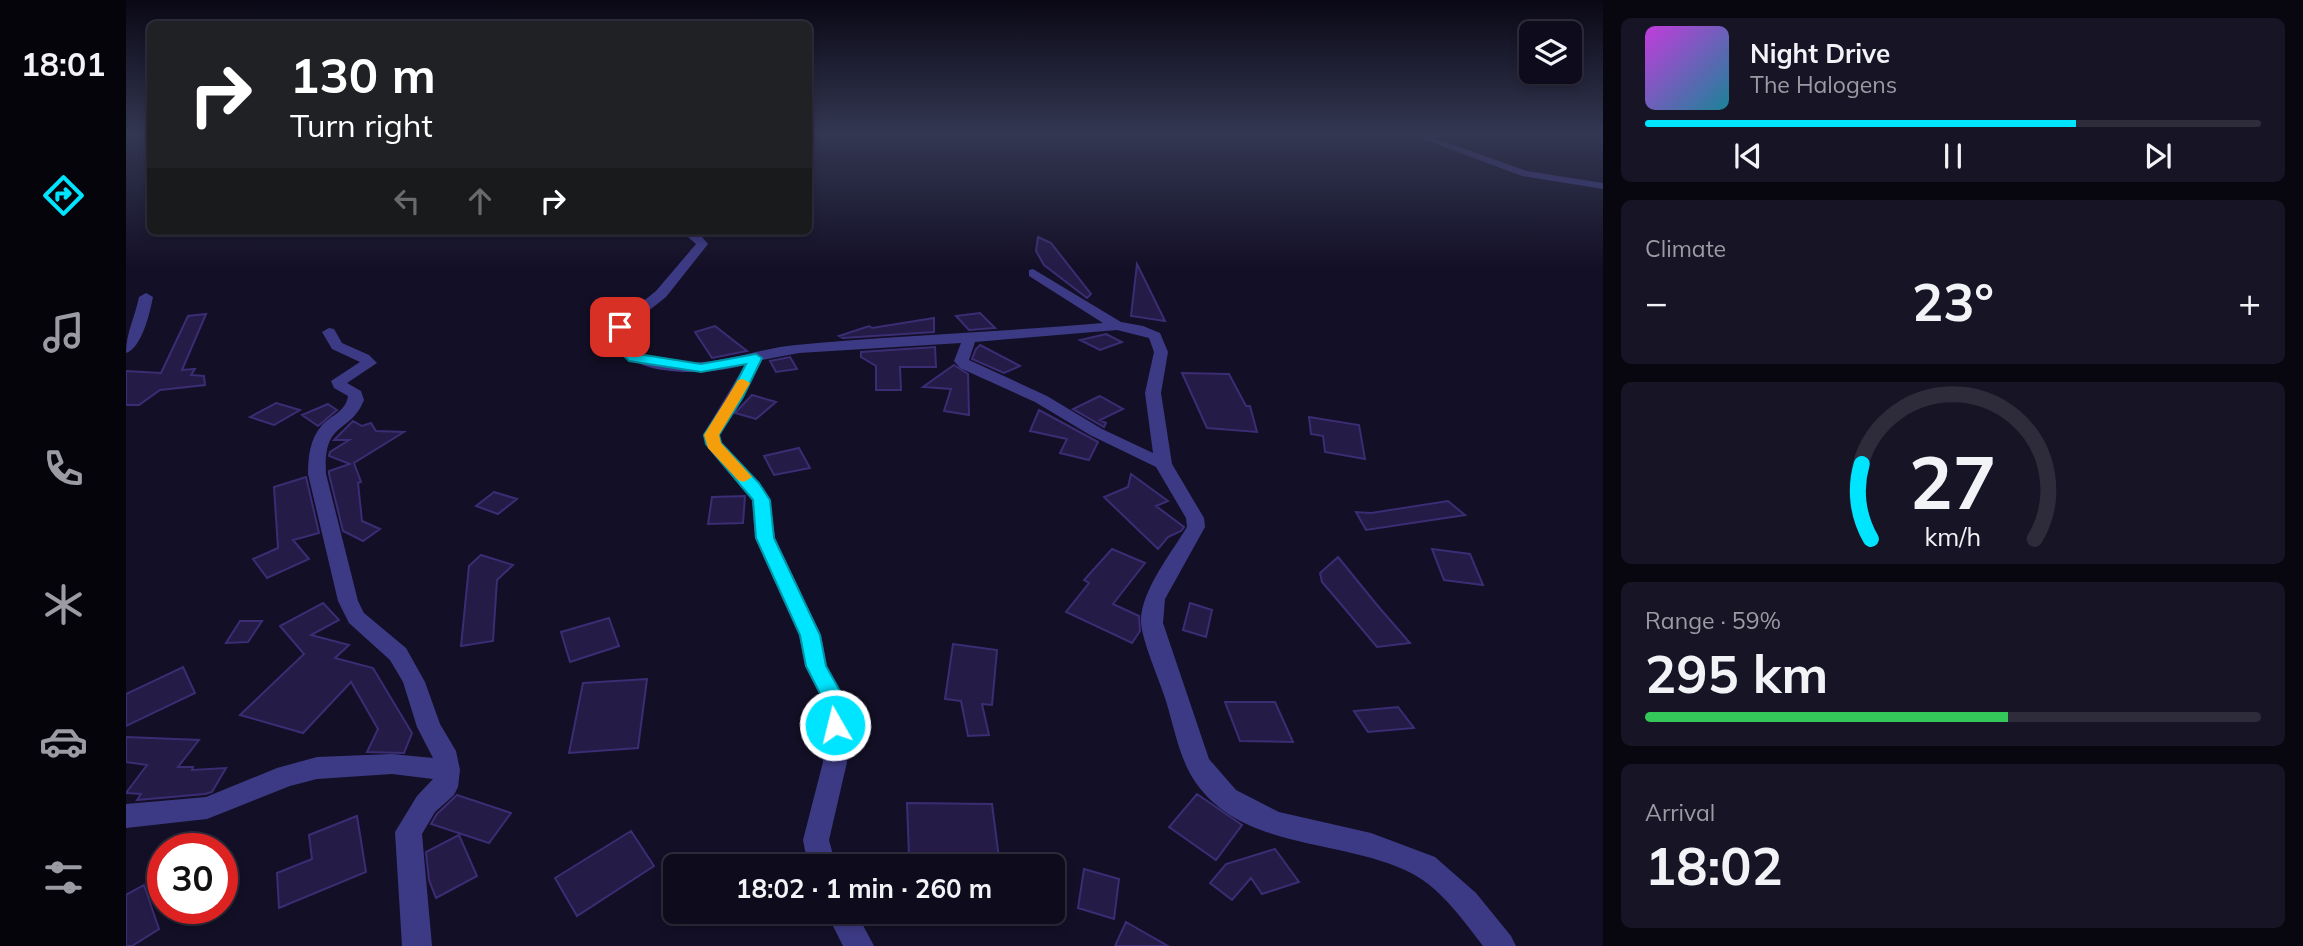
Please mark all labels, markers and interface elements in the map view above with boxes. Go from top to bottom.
map controls [1519,21,1582,84]
button: layers [1519,21,1582,84]
text: Night Drive [1750,37,1890,70]
text: 18:01 [21,44,105,84]
text: 130 m [290,44,436,105]
icon: right [175,49,266,140]
text: The Halogens [1750,70,1897,99]
text: Turn right [290,105,433,145]
icon: previous [1729,137,1767,175]
icon: pause [1934,137,1972,175]
icon: next [2139,137,2177,175]
icon: directions [39,171,88,220]
icon: left [388,182,426,220]
icon: ahead [461,182,499,220]
icon: right [534,182,572,220]
text: Climate [1645,234,1726,263]
text: 23° [1912,269,1994,334]
text: − [1645,278,1668,326]
text: + [2238,278,2261,326]
pin [590,297,650,357]
icon: music [39,308,88,357]
icon: arrive [601,308,639,346]
text: 27 [1909,436,1997,527]
icon: phone [39,444,88,493]
text: km/h [1925,521,1981,552]
icon: climate [39,580,88,629]
text: Range · 59% [1645,606,1781,635]
text: 295 km [1645,641,1828,706]
position arrow [798,688,872,762]
icon: car [39,717,88,766]
text: Arrival [1645,798,1715,827]
speed limit sign: 30 [147,833,238,924]
text: 18:02 [1645,833,1783,898]
icon: filters [39,853,88,902]
text: 18:02 · 1 min · 260 m [736,872,992,905]

